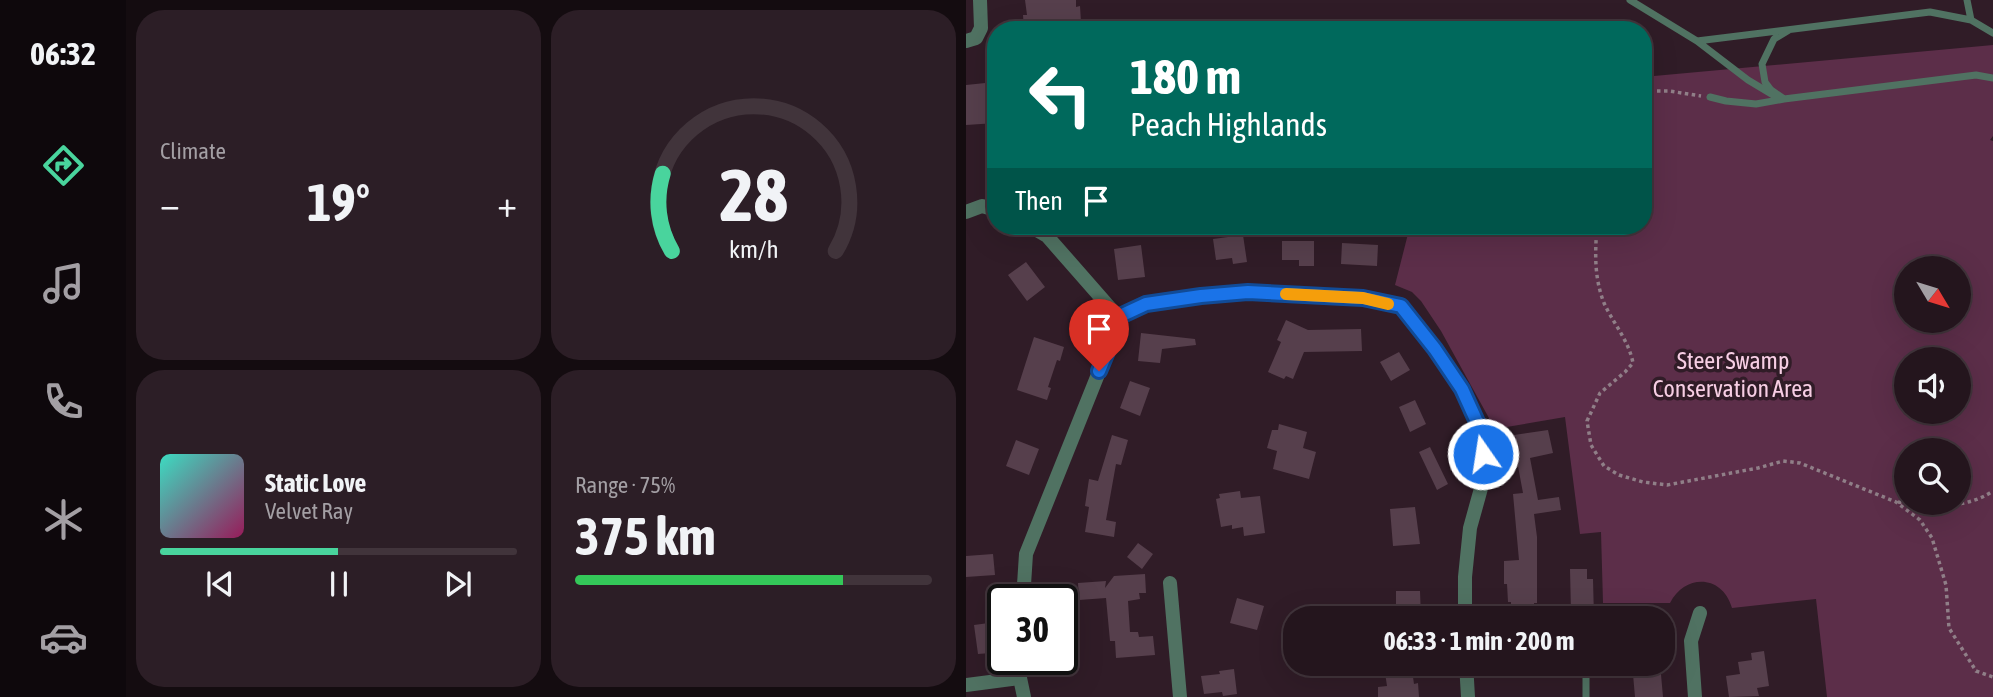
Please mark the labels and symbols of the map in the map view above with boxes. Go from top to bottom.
north arrow [1894,256,1970,332]
pin [1069,299,1129,371]
park label: Steer Swamp Conservation Area [1653,347,1813,402]
position arrow [1446,417,1520,491]
speed limit sign: 30 [987,584,1078,675]

